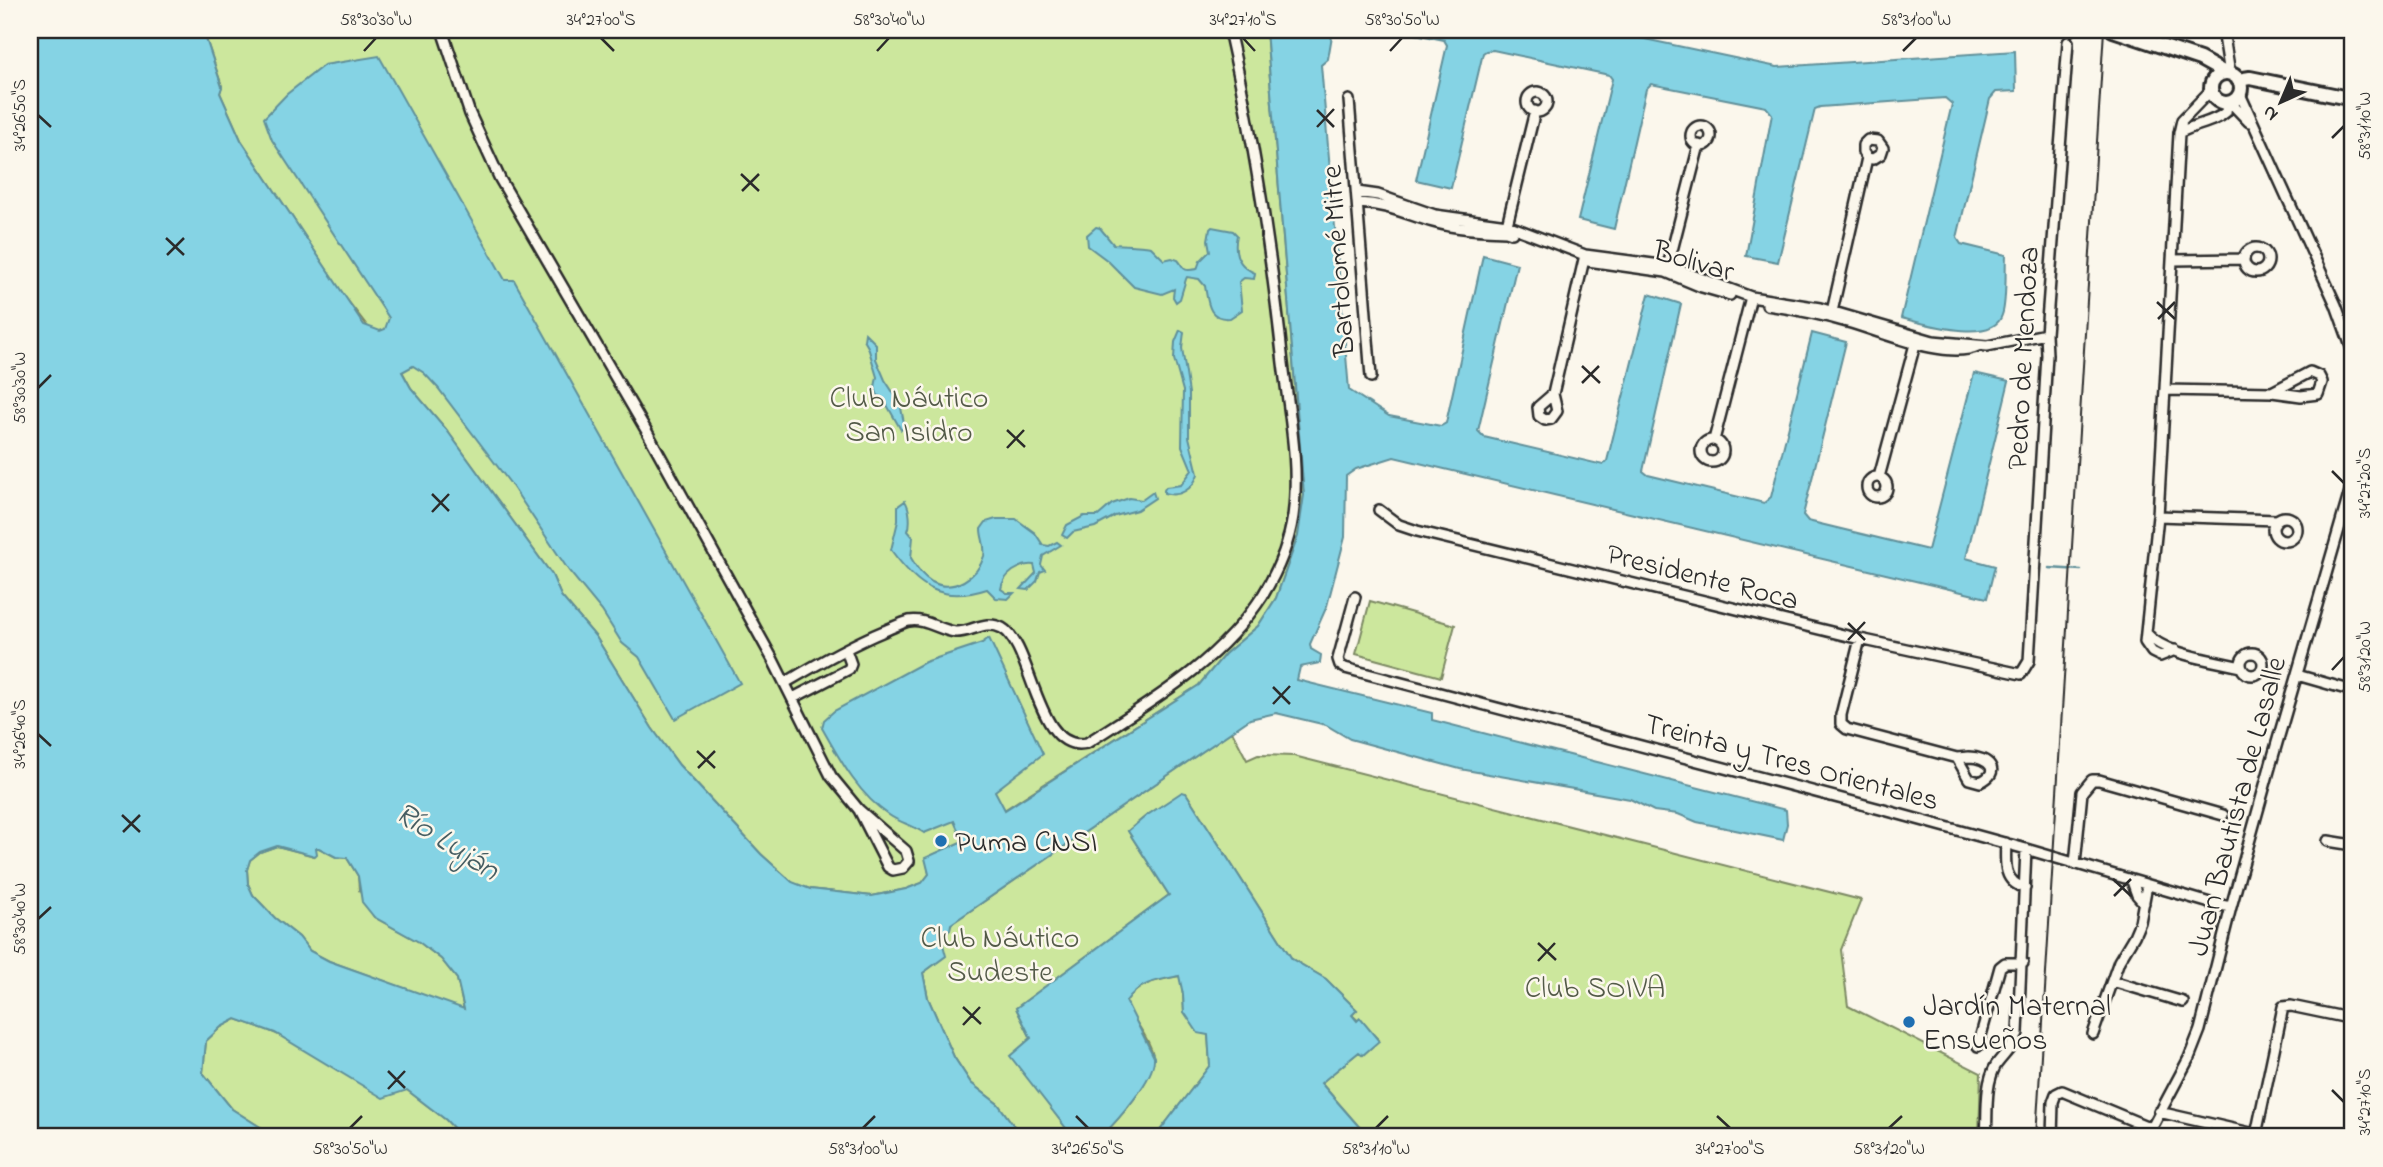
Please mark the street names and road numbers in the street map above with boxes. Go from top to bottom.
street label: Bartolomé Mitre [1311,163,1369,359]
street label: Bolivar [1647,230,1740,296]
street label: Pedro de Mendoza [1997,245,2053,471]
street label: Presidente Roca [1601,534,1803,624]
street label: Juan Bautista de Lasalle [2178,652,2300,961]
street label: Treinta y Tres Orientales [1639,703,1943,824]

